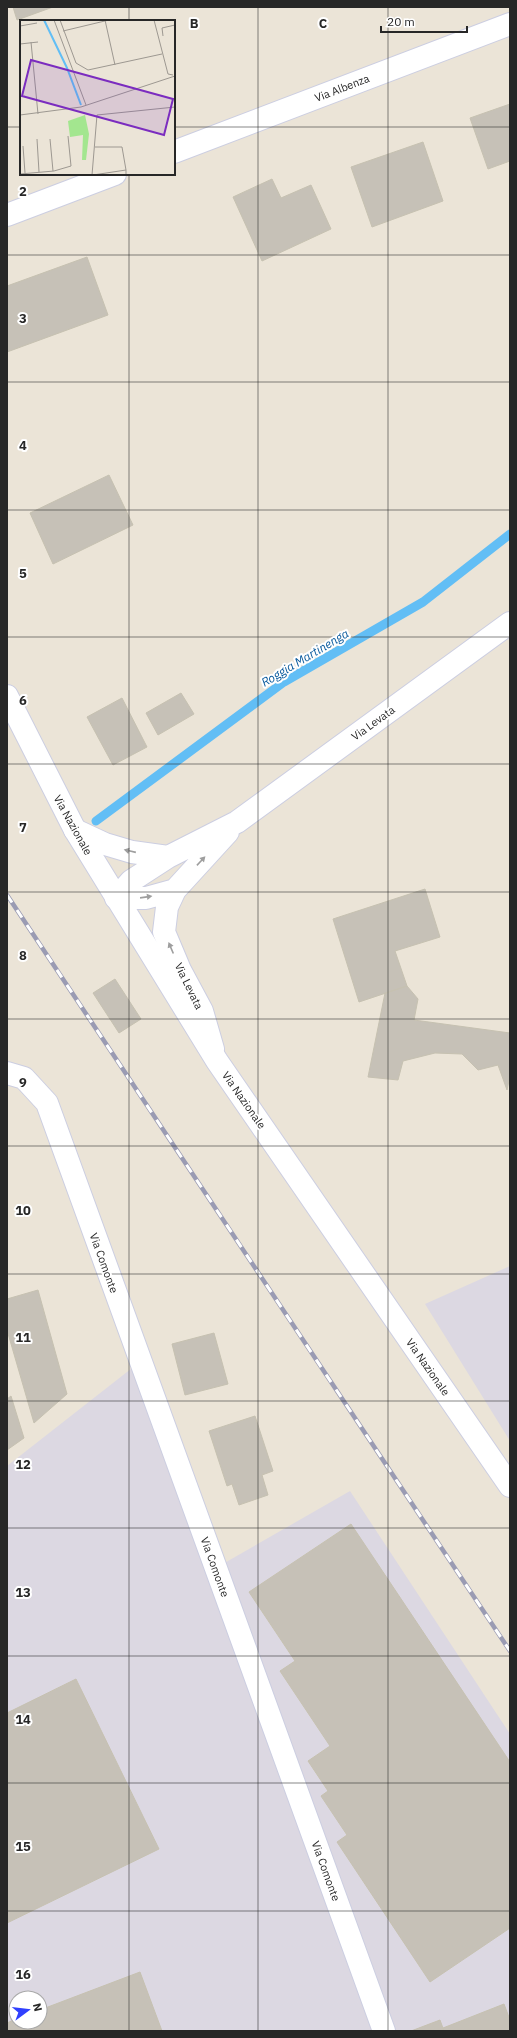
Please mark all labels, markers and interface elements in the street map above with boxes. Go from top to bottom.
scale bar [381,8,467,34]
text: 20 m [387,14,415,29]
text: B [190,15,199,32]
text: C [319,15,328,32]
inset map [20,20,175,175]
street label: Via Albenza [313,71,372,105]
text: 2 [19,183,27,200]
text: 3 [19,310,27,327]
text: 4 [19,437,27,454]
text: 5 [19,565,27,582]
water label: Roggia Martinenga [258,625,351,690]
text: 6 [19,692,27,709]
street label: Via Levata [349,703,398,743]
street label: Via Nazionale [51,792,95,858]
text: 7 [19,819,27,836]
one-way arrow [124,848,136,854]
one-way arrow [197,856,206,866]
one-way arrow [140,894,152,900]
one-way arrow [167,941,173,953]
text: 8 [19,947,27,964]
street label: Via Levata [172,960,206,1012]
street label: Via Nazionale [219,1069,269,1131]
text: 9 [19,1074,27,1091]
text: 10 [15,1202,31,1219]
street label: Via Comonte [87,1231,121,1295]
text: 11 [15,1329,31,1346]
street label: Via Nazionale [403,1336,453,1398]
text: 12 [15,1456,31,1473]
street label: Via Comonte [198,1535,232,1599]
text: 13 [15,1584,31,1601]
text: 14 [15,1711,31,1728]
text: 15 [15,1838,31,1855]
street label: Via Comonte [309,1839,343,1903]
text: 16 [15,1966,31,1983]
north arrow [8,1990,48,2030]
text: N [30,2002,45,2013]

